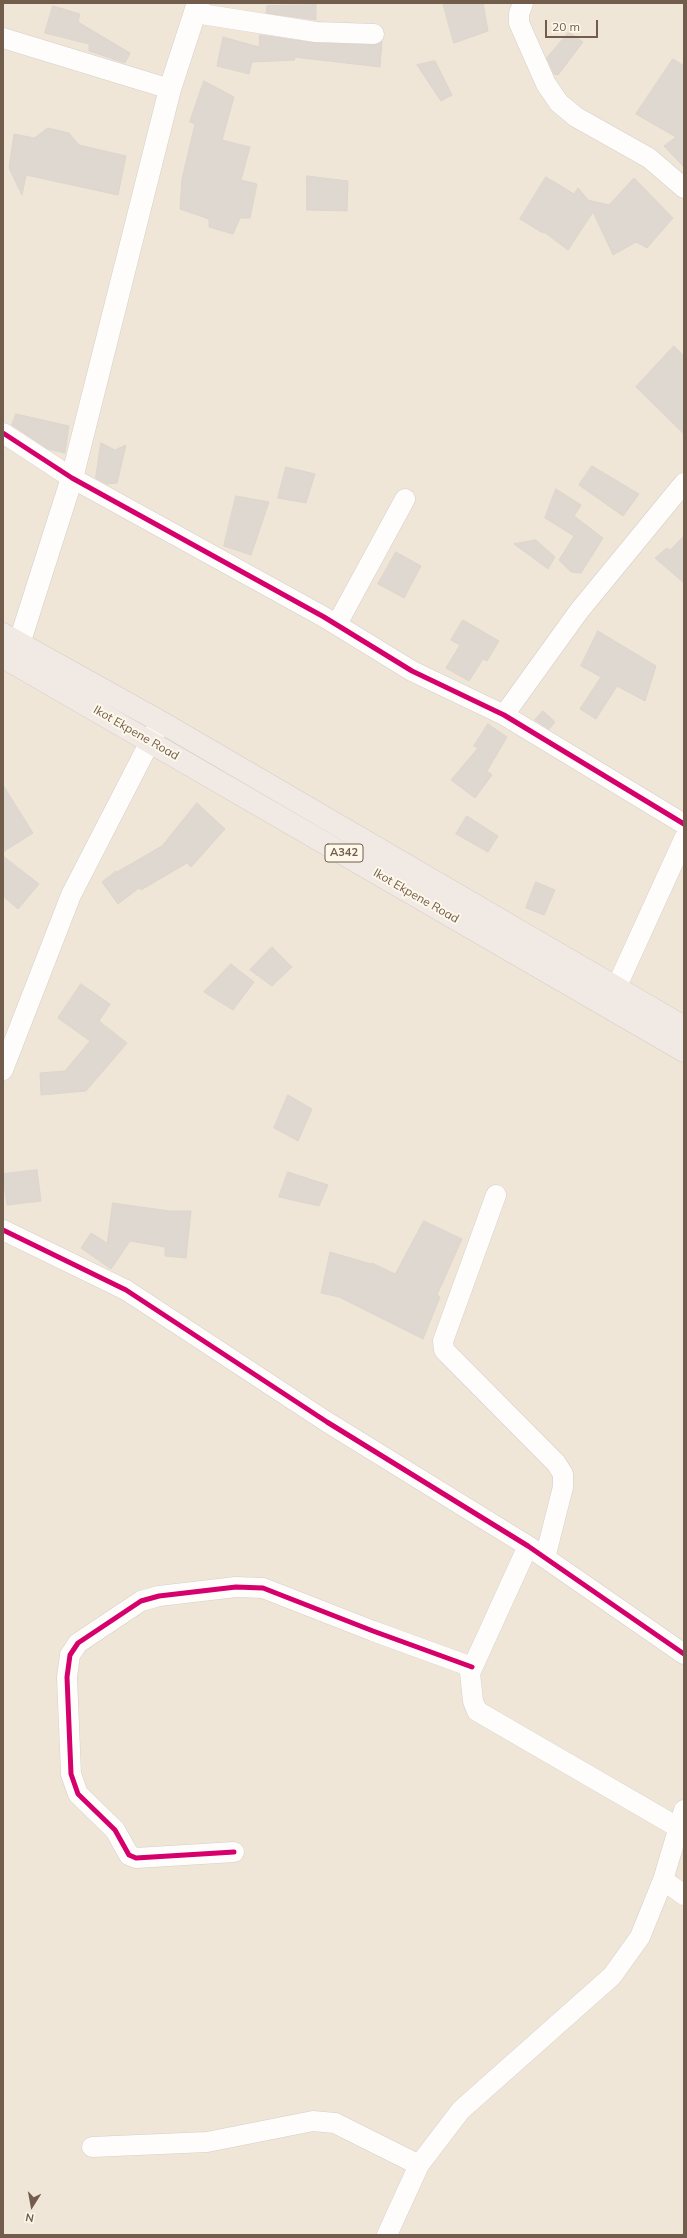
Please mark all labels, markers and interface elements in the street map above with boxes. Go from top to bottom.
scale bar [547,12,600,38]
text: 20 m [552,19,580,34]
street label: Ikot Ekpene Road [91,703,181,763]
road number: A342 [325,844,363,862]
street label: Ikot Ekpene Road [371,866,461,926]
north arrow [12,2186,52,2226]
text: N [24,2210,35,2225]

